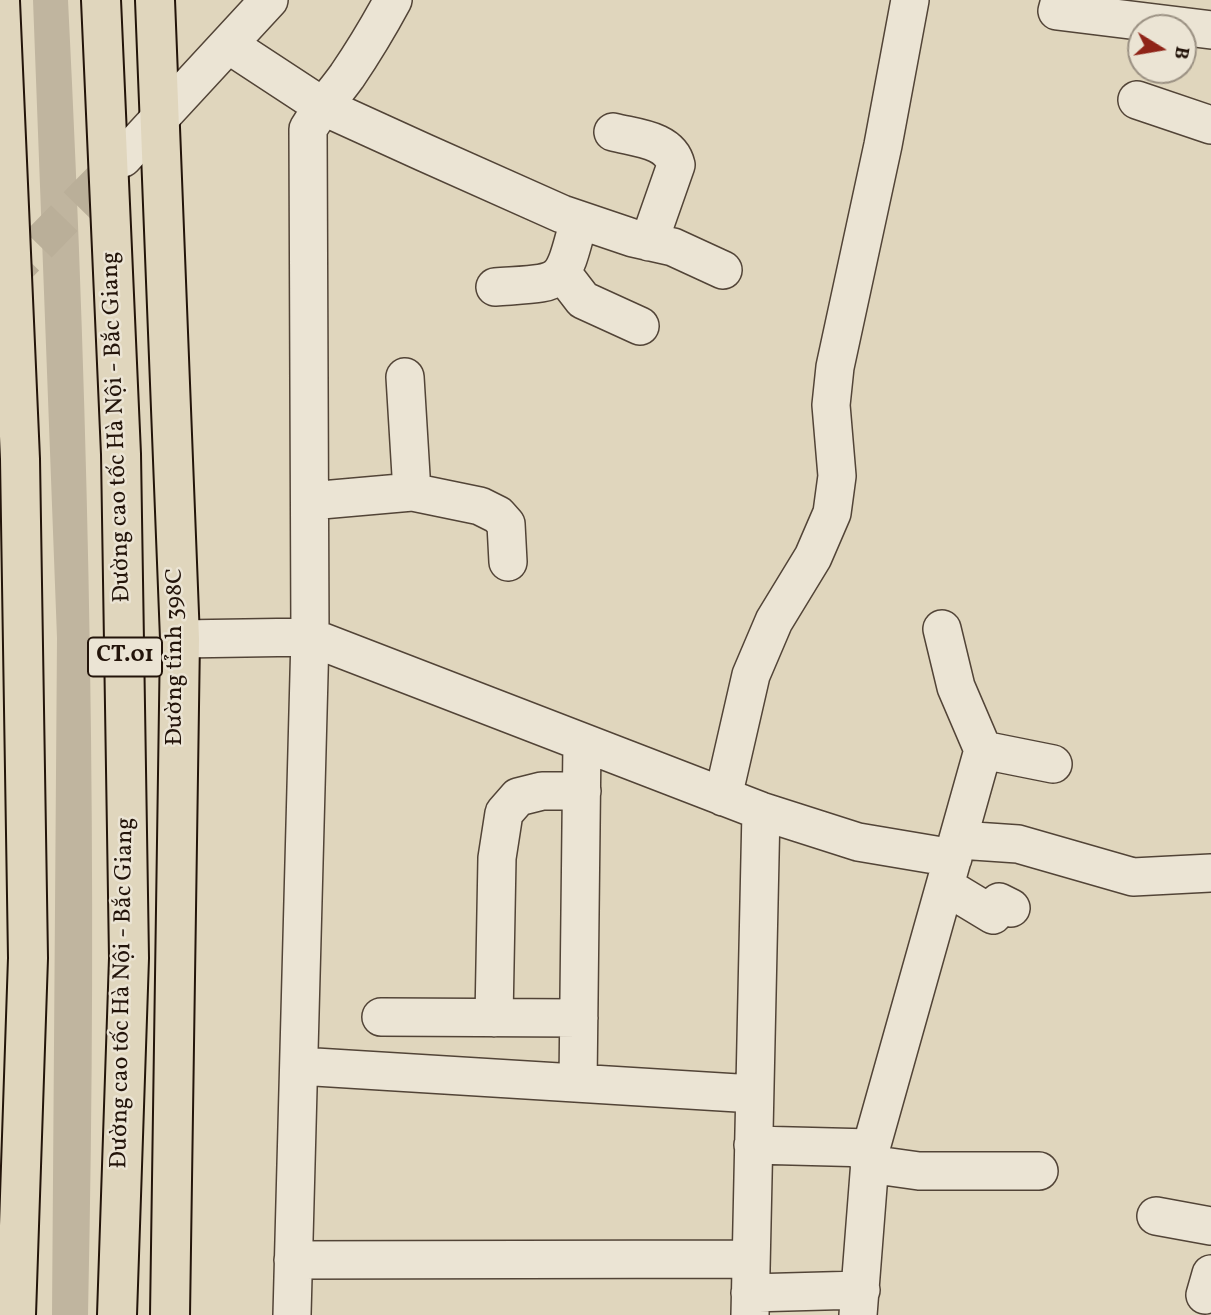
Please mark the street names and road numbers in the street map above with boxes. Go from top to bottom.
street label: Đường cao tốc Hà Nội - Bắc Giang [97,251,139,603]
street label: Đường tỉnh 398C [163,568,191,746]
road number: CT.01 [88,638,162,677]
street label: Đường cao tốc Hà Nội - Bắc Giang [107,817,141,1169]

